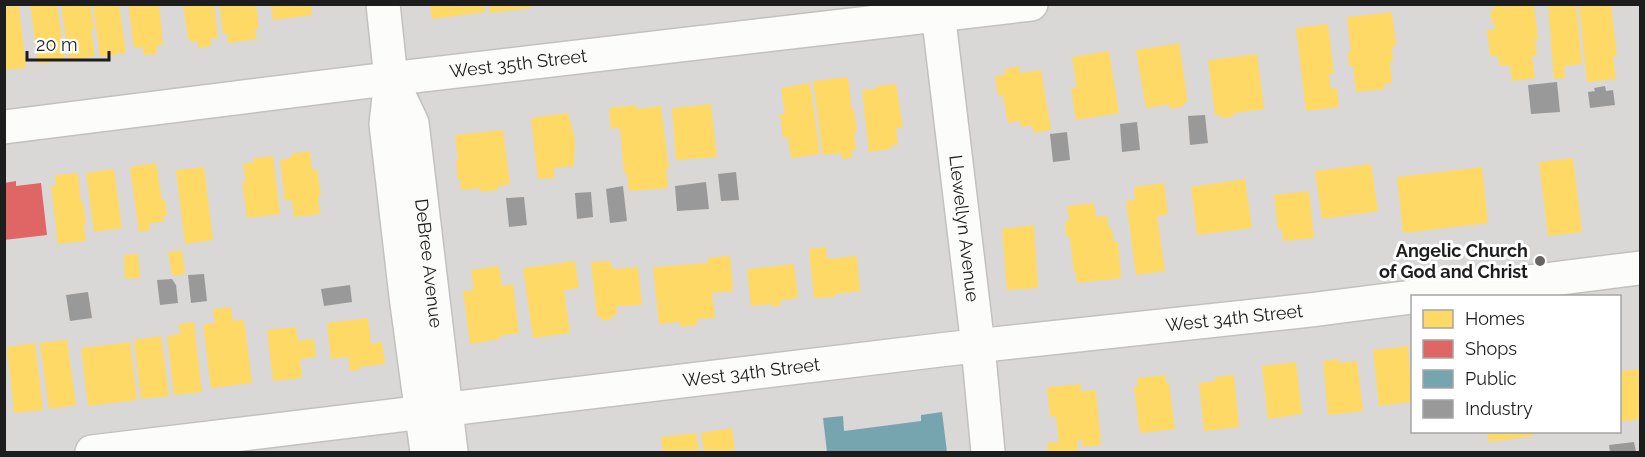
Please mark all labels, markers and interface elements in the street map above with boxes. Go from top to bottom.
scale bar [27,24,110,62]
text: 20 m [36,34,78,55]
street label: West 35th Street [448,45,588,82]
street label: Llewellyn Avenue [945,154,984,303]
street label: DeBree Avenue [411,198,447,329]
place label: Angelic Church of God and Christ [1379,240,1528,282]
marker: Angelic Church of God and Christ [1533,254,1547,268]
legend [1411,295,1621,433]
street label: West 34th Street [1164,300,1304,336]
text: Homes [1465,308,1525,329]
text: Shops [1465,338,1517,359]
street label: West 34th Street [681,354,821,391]
text: Public [1465,368,1517,389]
text: Industry [1465,398,1533,419]

